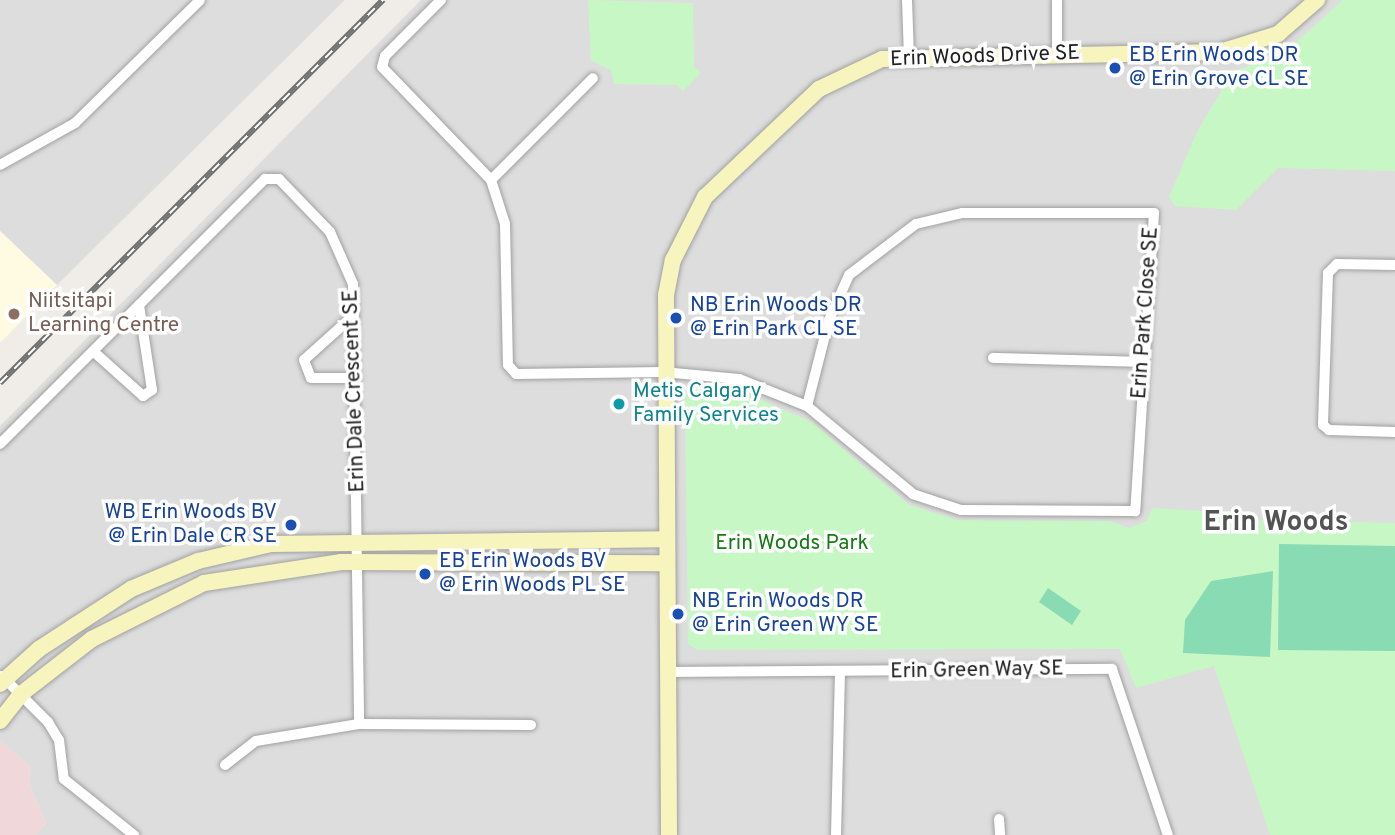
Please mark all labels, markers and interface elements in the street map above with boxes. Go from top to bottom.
street label: Erin Woods Drive SE [889,41,1081,73]
place label: EB Erin Woods DR @ Erin Grove CL SE [1129,43,1309,93]
marker: EB Erin Woods DR @ Erin Grove CL SE [1107,60,1123,76]
street label: Erin Park Close SE [1127,226,1165,400]
place label: Niitsitapi Learning Centre [28,289,179,339]
street label: Erin Dale Crescent SE [339,289,371,493]
place label: NB Erin Woods DR @ Erin Park CL SE [690,293,862,343]
marker: Niitsitapi Learning Centre [6,306,22,322]
marker: NB Erin Woods DR @ Erin Park CL SE [668,310,684,326]
place label: Metis Calgary Family Services [633,379,779,429]
marker: Metis Calgary Family Services [611,396,627,412]
place label: WB Erin Woods BV @ Erin Dale CR SE [104,500,277,550]
district label: Erin Woods [1204,506,1348,540]
marker: WB Erin Woods BV @ Erin Dale CR SE [283,517,299,533]
park label: Erin Woods Park [715,531,869,557]
place label: EB Erin Woods BV @ Erin Woods PL SE [439,549,627,599]
marker: EB Erin Woods BV @ Erin Woods PL SE [417,566,433,582]
place label: NB Erin Woods DR @ Erin Green WY SE [692,589,880,639]
marker: NB Erin Woods DR @ Erin Green WY SE [670,606,686,622]
street label: Erin Green Way SE [890,657,1064,685]

